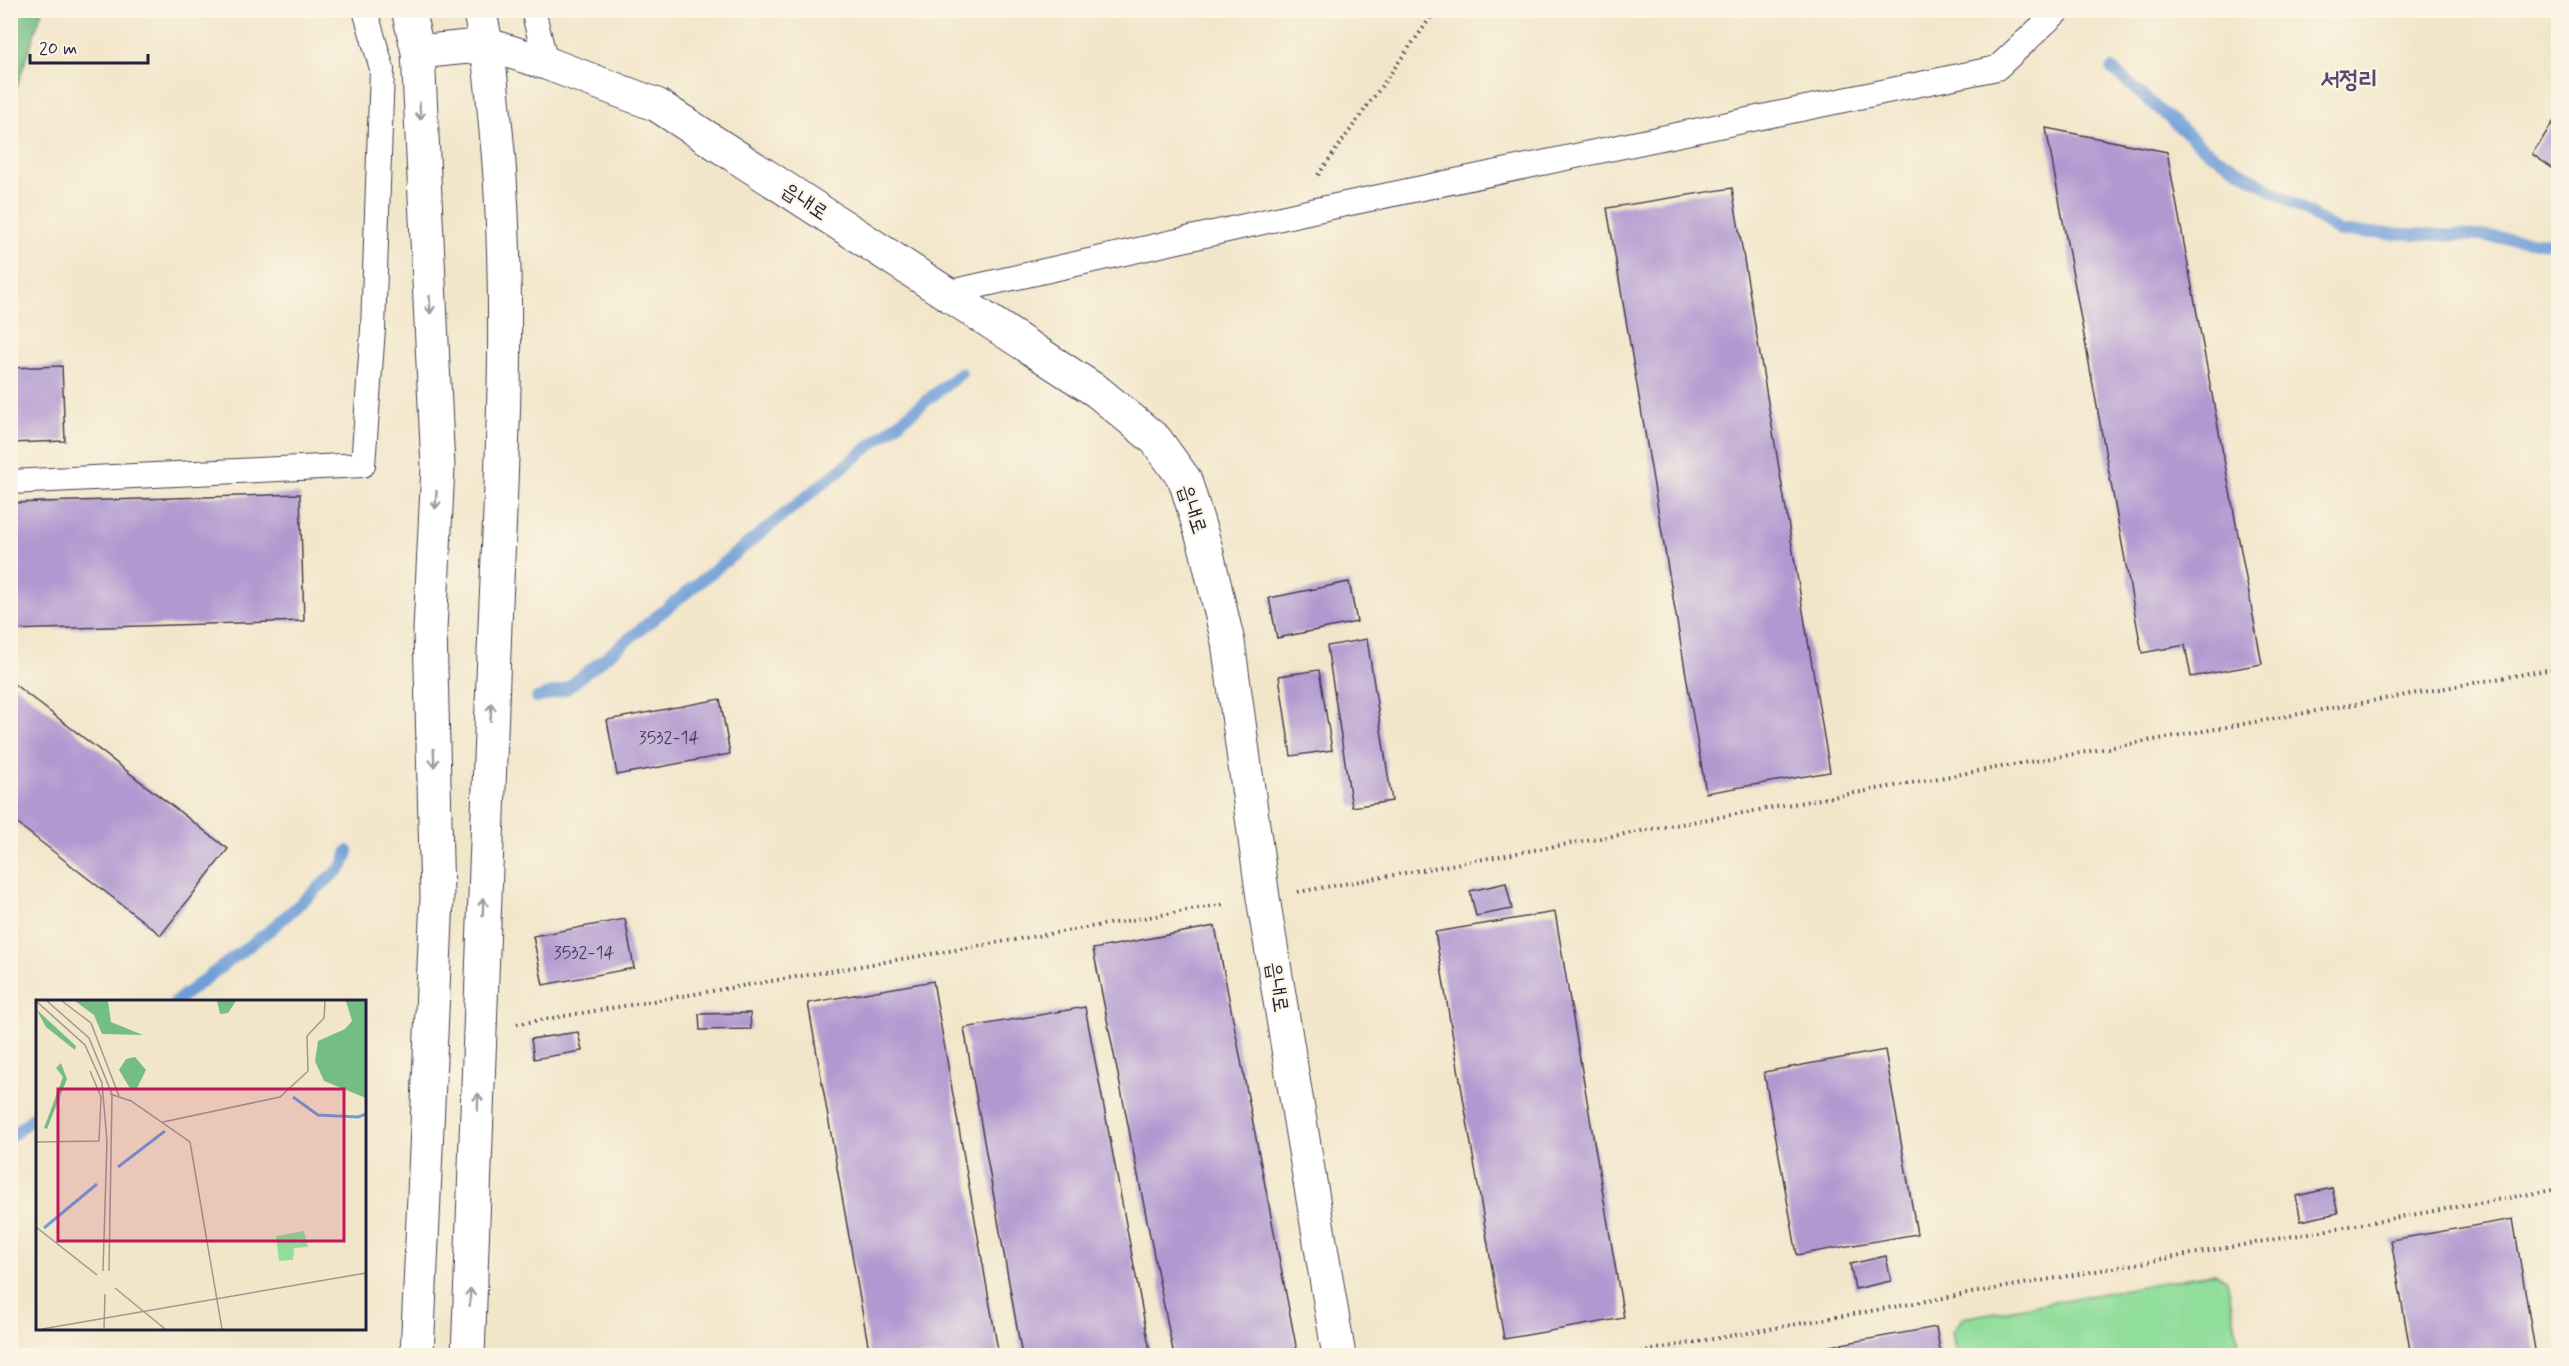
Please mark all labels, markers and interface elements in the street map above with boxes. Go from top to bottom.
scale bar [30,27,148,65]
text: 20 m [39,37,77,61]
district label: 서정리 [2320,65,2378,96]
one-way arrow [415,100,426,120]
street label: 읍내로 [776,176,833,227]
one-way arrow [424,295,435,315]
street label: 읍내로 [1171,481,1213,538]
one-way arrow [430,490,441,510]
one-way arrow [486,703,497,723]
house number: 3532-14 [639,726,700,750]
one-way arrow [428,747,439,767]
one-way arrow [477,898,489,918]
house number: 3532-14 [554,941,615,965]
street label: 읍내로 [1259,960,1295,1014]
inset map [36,1000,366,1330]
one-way arrow [473,1093,484,1113]
one-way arrow [465,1288,476,1308]

